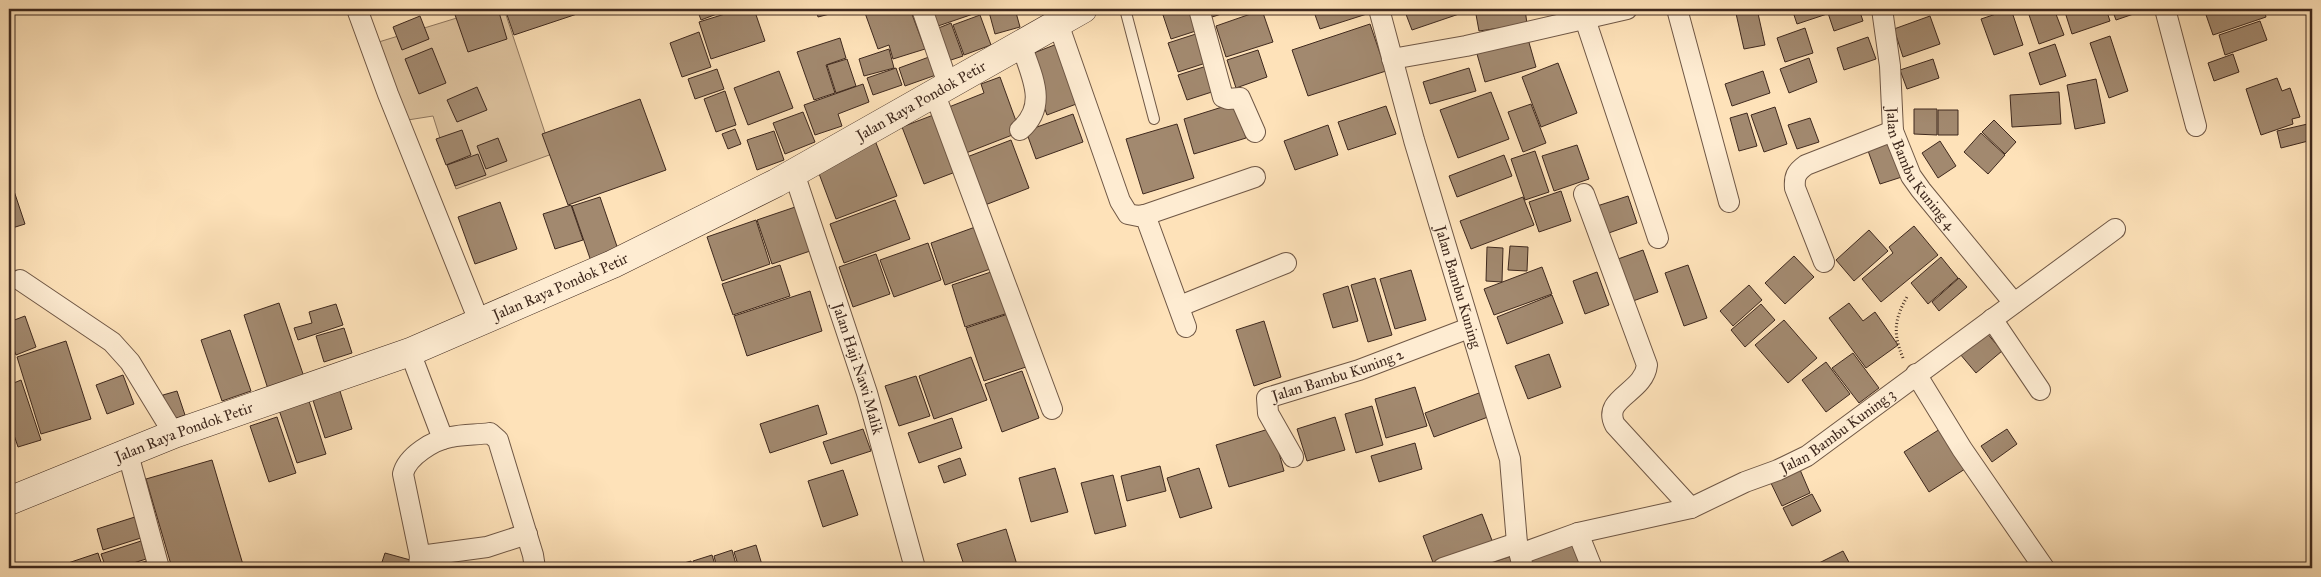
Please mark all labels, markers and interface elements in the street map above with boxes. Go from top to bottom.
street label: Jalan Raya Pondok Petir [851,57,989,146]
street label: Jalan Bambu Kuning 4 [1882,105,1959,234]
street label: Jalan Bambu Kuning [1430,222,1485,351]
street label: Jalan Raya Pondok Petir [488,249,632,326]
street label: Jalan Haji Nawi Malik [827,299,887,437]
street label: Jalan Bambu Kuning 2 [1268,345,1407,407]
street label: Jalan Bambu Kuning 3 [1775,385,1899,478]
street label: Jalan Raya Pondok Petir [110,398,256,468]

